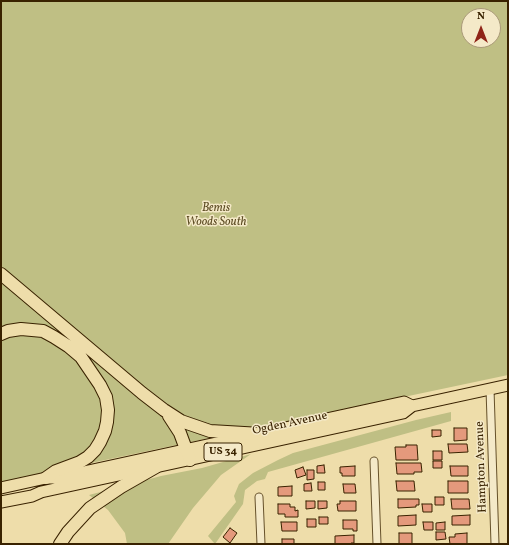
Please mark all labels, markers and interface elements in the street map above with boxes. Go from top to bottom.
north arrow [461,8,501,48]
text: N [477,9,485,24]
park label: Bemis Woods South [186,202,246,230]
street label: Ogden Avenue [251,409,329,439]
street label: Hampton Avenue [473,421,491,513]
road number: US 34 [204,443,242,461]

